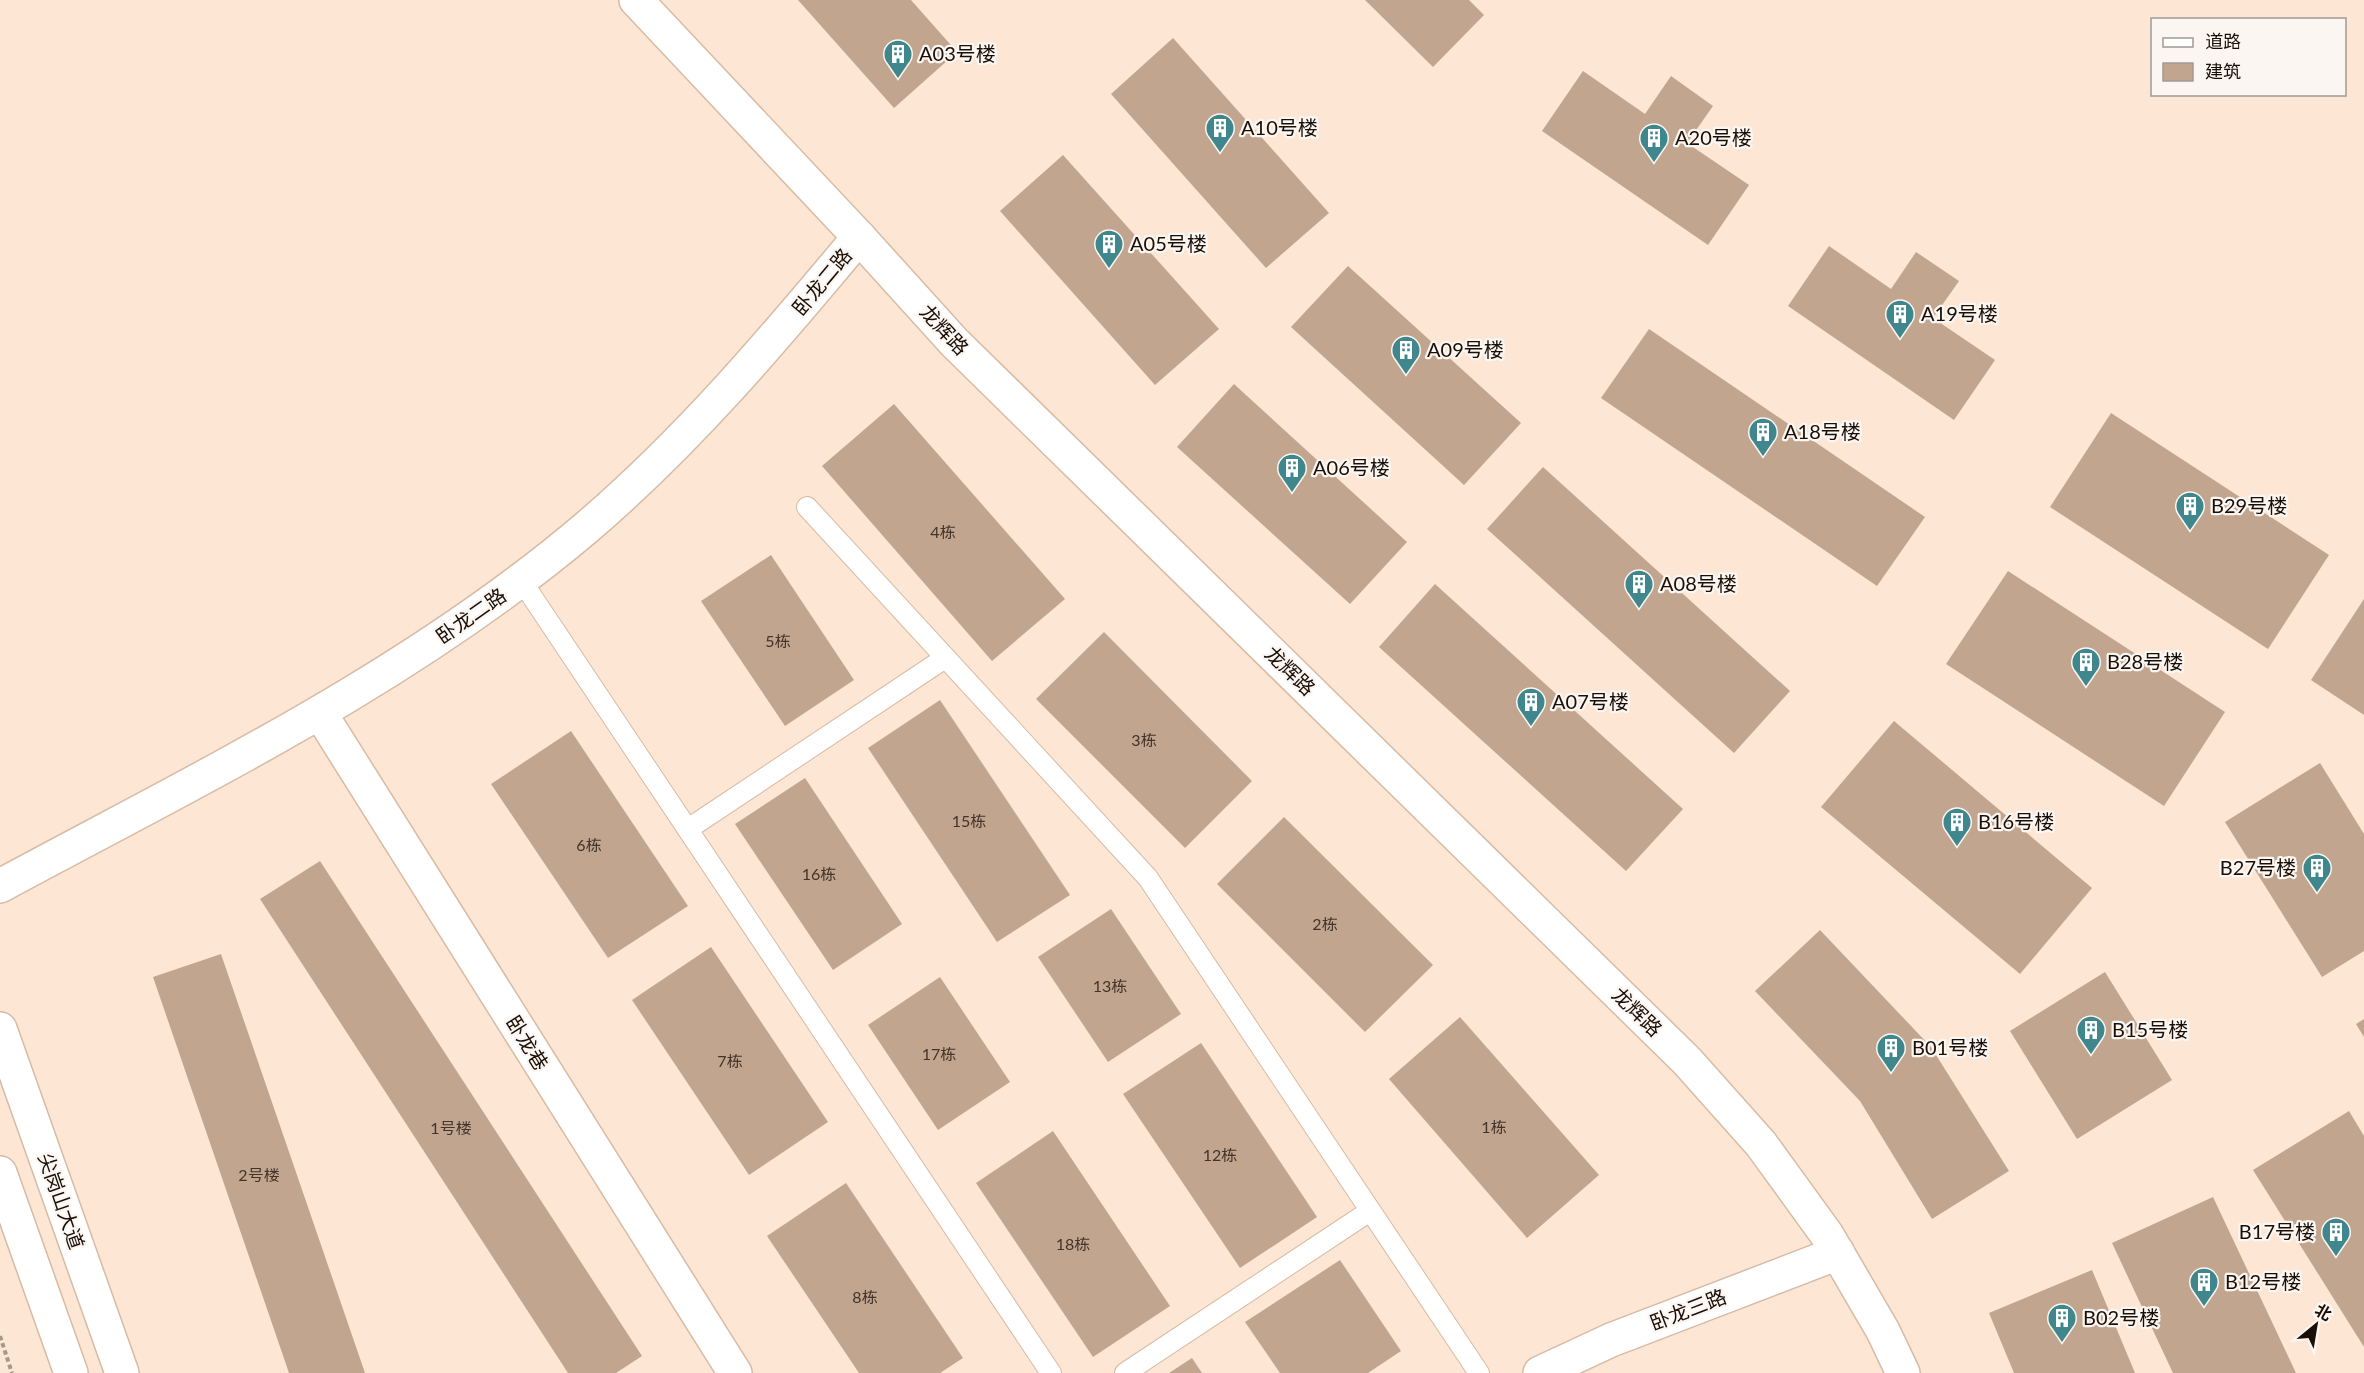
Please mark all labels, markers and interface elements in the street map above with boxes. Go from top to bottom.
legend [2151,18,2346,96]
text: 道路 [2205,30,2241,52]
building icon: A03号楼 [882,38,914,80]
place label: A03号楼 [919,41,996,65]
text: 建筑 [2205,60,2241,82]
building icon: A10号楼 [1204,112,1236,154]
place label: A10号楼 [1241,115,1318,139]
building icon: A20号楼 [1638,122,1670,164]
place label: A20号楼 [1675,125,1752,149]
building icon: A05号楼 [1093,228,1125,270]
place label: A05号楼 [1130,231,1207,255]
street label: 卧龙二路 [786,243,856,320]
building icon: A19号楼 [1884,298,1916,340]
street label: 龙辉路 [915,299,974,359]
place label: A19号楼 [1921,301,1998,325]
building icon: A09号楼 [1390,334,1422,376]
place label: A09号楼 [1427,337,1504,361]
building icon: A18号楼 [1747,416,1779,458]
place label: A18号楼 [1784,419,1861,443]
building icon: A06号楼 [1276,452,1308,494]
place label: A06号楼 [1313,455,1390,479]
building icon: B29号楼 [2174,490,2206,532]
place label: B29号楼 [2211,493,2287,517]
house number: 4栋 [930,522,956,541]
building icon: A08号楼 [1623,568,1655,610]
place label: A08号楼 [1660,571,1737,595]
street label: 卧龙二路 [431,582,510,648]
house number: 5栋 [765,631,791,650]
street label: 龙辉路 [1261,641,1321,700]
building icon: B28号楼 [2070,646,2102,688]
place label: B28号楼 [2107,649,2183,673]
building icon: A07号楼 [1515,686,1547,728]
place label: A07号楼 [1552,689,1629,713]
house number: 3栋 [1131,730,1157,749]
building icon: B16号楼 [1941,806,1973,848]
place label: B16号楼 [1978,809,2054,833]
house number: 15栋 [952,811,986,830]
house number: 6栋 [576,835,602,854]
building icon: B27号楼 [2301,852,2333,894]
place label: B27号楼 [2220,855,2296,879]
house number: 16栋 [802,864,836,883]
house number: 2栋 [1312,914,1338,933]
house number: 13栋 [1093,976,1127,995]
street label: 龙辉路 [1608,982,1668,1041]
street label: 卧龙巷 [502,1011,554,1074]
building icon: B15号楼 [2075,1014,2107,1056]
place label: B15号楼 [2112,1017,2188,1041]
building icon: B01号楼 [1875,1032,1907,1074]
place label: B01号楼 [1912,1035,1988,1059]
house number: 17栋 [922,1044,956,1063]
house number: 7栋 [717,1051,743,1070]
house number: 1栋 [1481,1117,1507,1136]
house number: 1号楼 [430,1118,472,1137]
house number: 12栋 [1203,1145,1237,1164]
street label: 尖岗山大道 [34,1149,90,1252]
house number: 2号楼 [238,1165,280,1184]
building icon: B17号楼 [2320,1216,2352,1258]
place label: B17号楼 [2239,1219,2315,1243]
house number: 18栋 [1056,1234,1090,1253]
building icon: B12号楼 [2188,1266,2220,1308]
place label: B12号楼 [2225,1269,2301,1293]
street label: 卧龙三路 [1646,1284,1729,1335]
house number: 8栋 [852,1287,878,1306]
north arrow [2286,1295,2346,1355]
text: 北 [2312,1299,2335,1324]
building icon: B02号楼 [2046,1302,2078,1344]
place label: B02号楼 [2083,1305,2159,1329]

